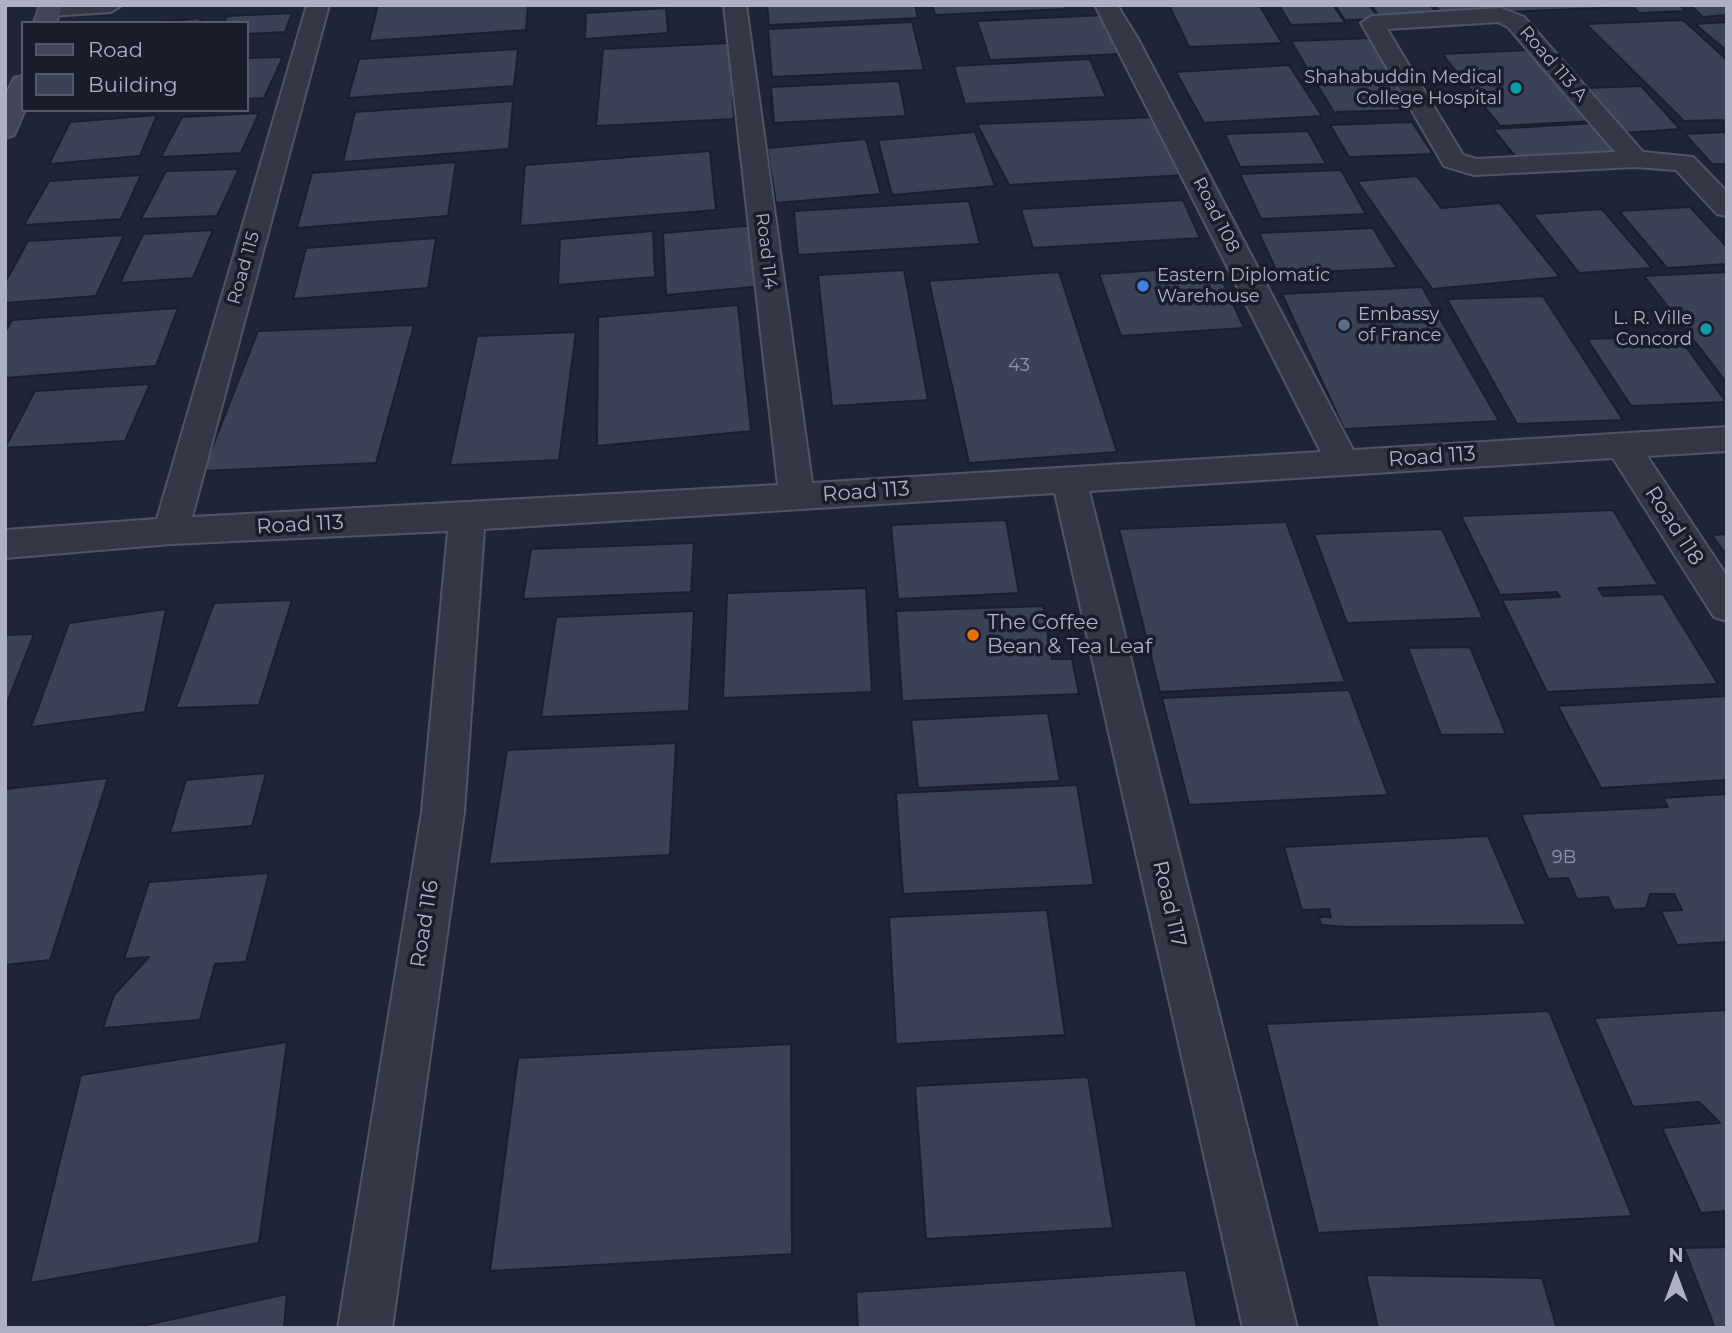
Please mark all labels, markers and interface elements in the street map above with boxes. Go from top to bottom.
legend [21,21,248,112]
street label: Road 113 A [1514,22,1592,106]
text: Road [88,37,143,62]
place label: Shahabuddin Medical College Hospital [1304,67,1502,110]
text: Building [88,72,178,97]
marker: Shahabuddin Medical College Hospital [1508,80,1524,96]
street label: Road 108 [1188,174,1244,256]
street label: Road 114 [751,212,781,290]
street label: Road 115 [223,229,265,307]
place label: Eastern Diplomatic Warehouse [1157,265,1330,308]
marker: Eastern Diplomatic Warehouse [1135,278,1151,294]
place label: Embassy of France [1358,304,1441,346]
place label: L. R. Ville Concord [1613,308,1692,350]
marker: Embassy of France [1336,317,1352,333]
marker: L. R. Ville Concord [1698,321,1714,337]
house number: 43 [1008,355,1030,377]
street label: Road 113 [1388,441,1476,473]
street label: Road 113 [822,476,910,508]
street label: Road 118 [1639,482,1709,570]
street label: Road 113 [256,510,344,540]
place label: The Coffee Bean & Tea Leaf [987,610,1152,660]
marker: The Coffee Bean & Tea Leaf [965,627,981,643]
house number: 9B [1552,847,1576,869]
street label: Road 117 [1147,858,1191,950]
street label: Road 116 [406,878,444,970]
north arrow [1641,1242,1711,1312]
text: N [1668,1244,1684,1267]

